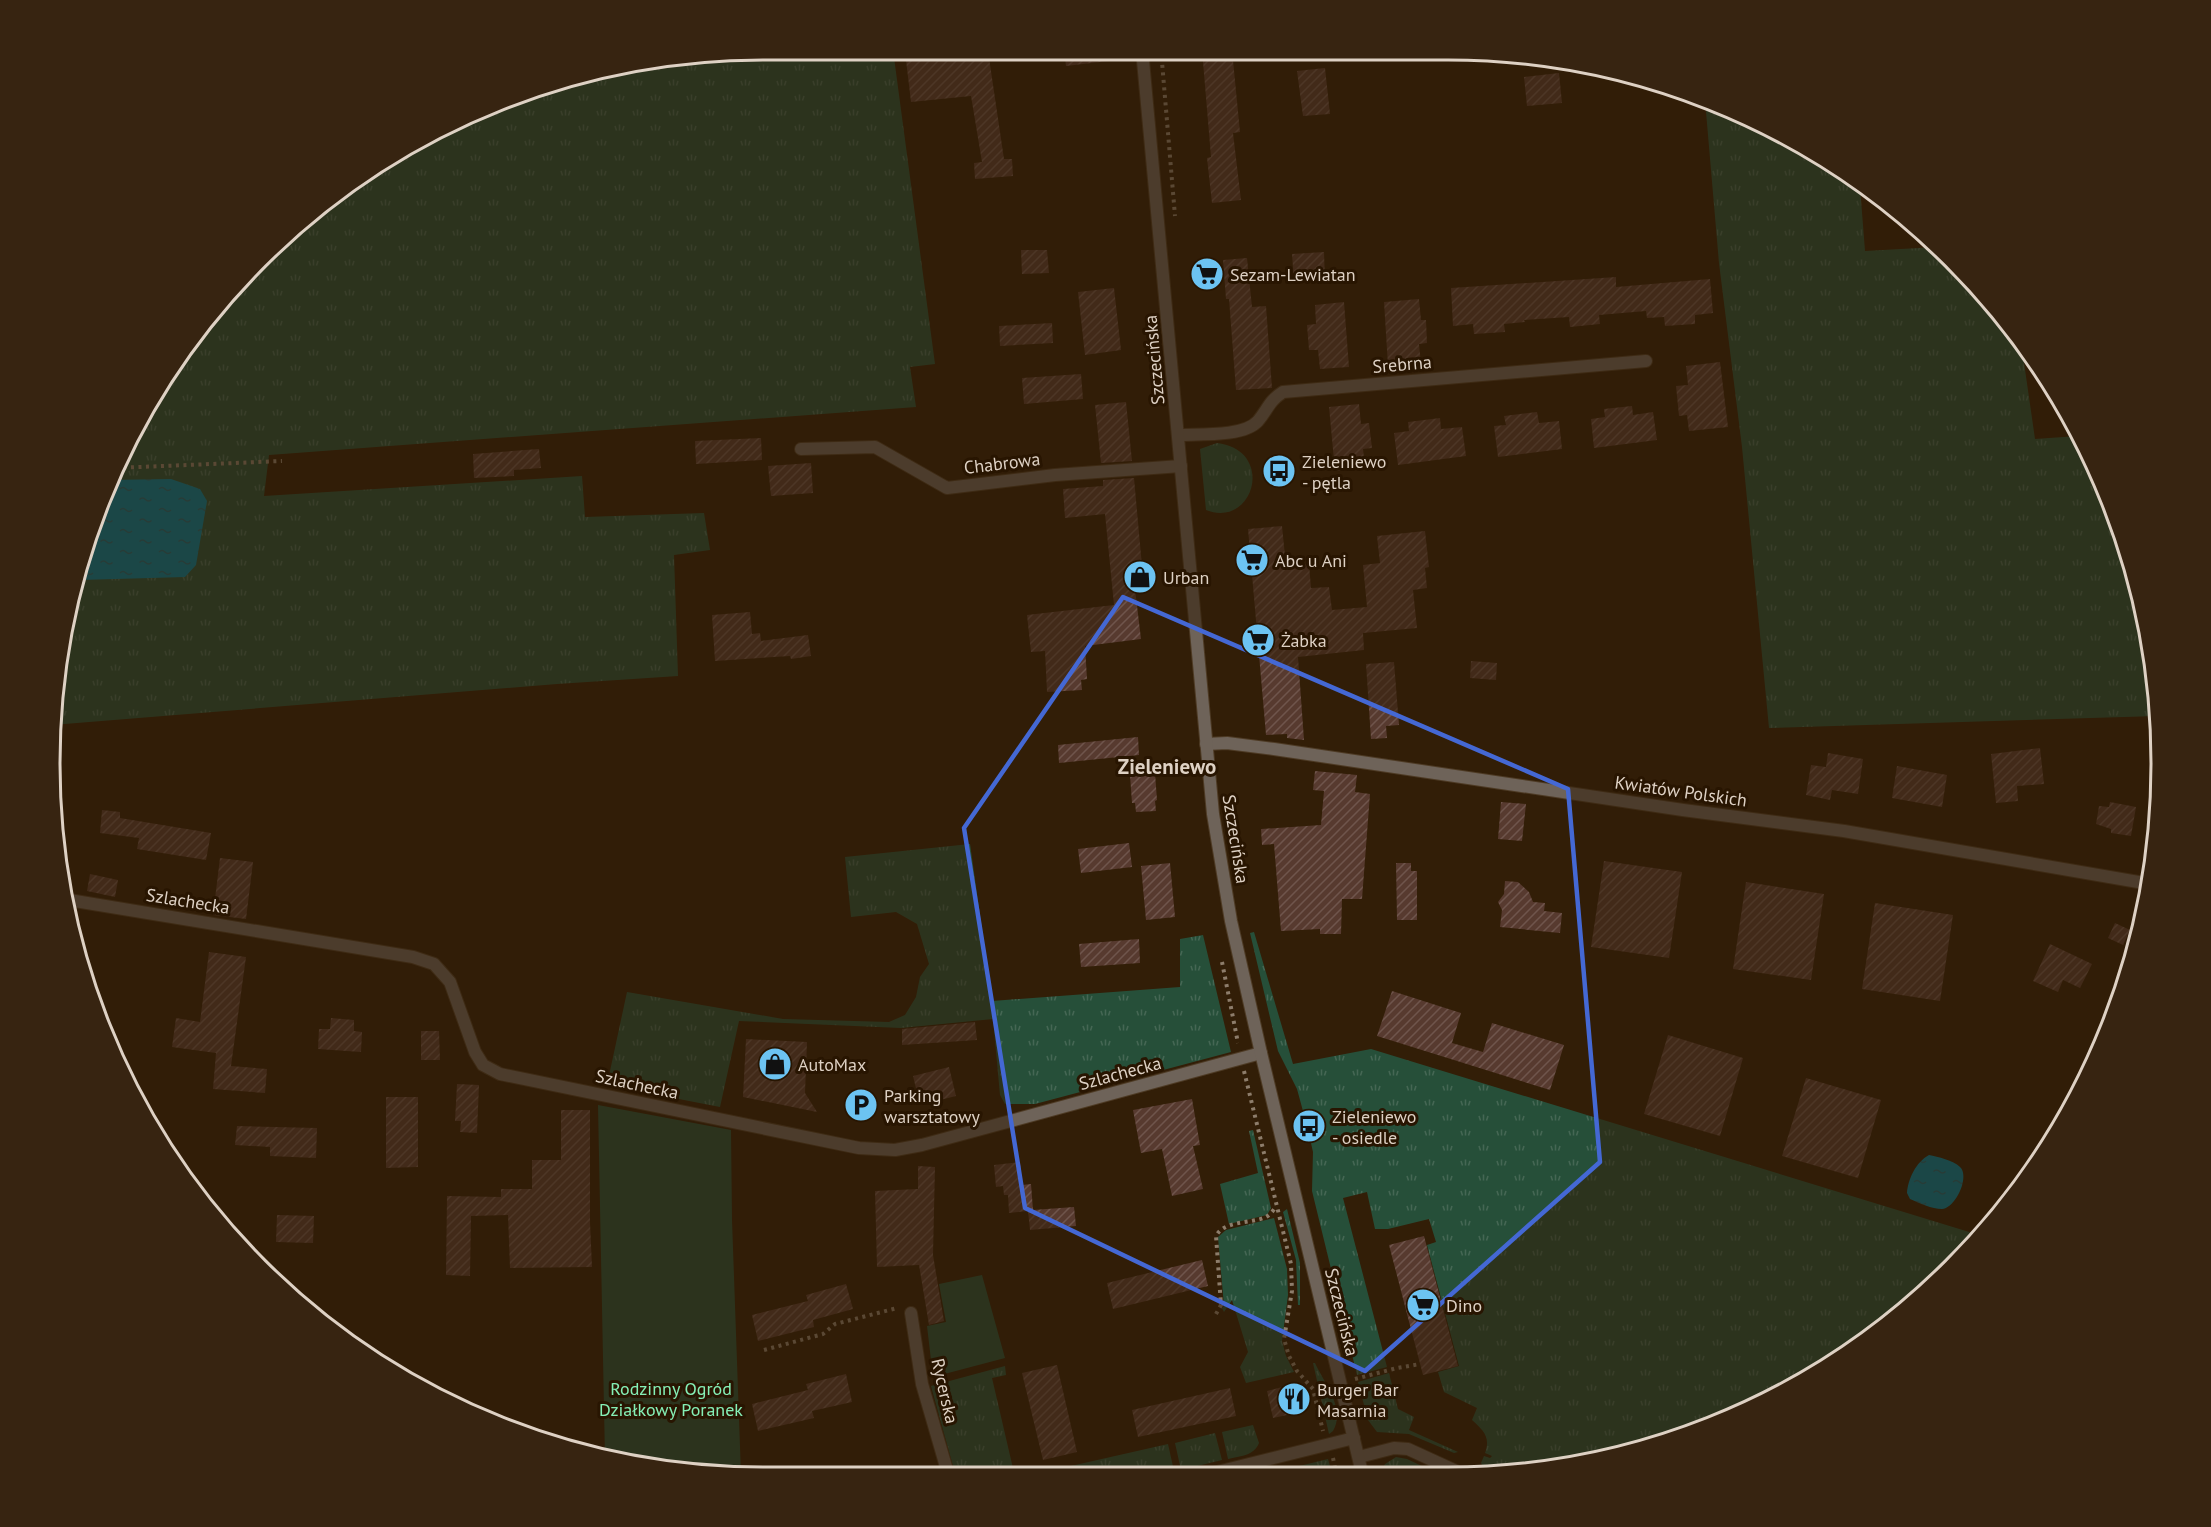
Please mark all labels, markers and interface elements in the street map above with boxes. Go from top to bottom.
supermarket icon: Sezam-Lewiatan [1189,256,1225,292]
place label: Sezam-Lewiatan [1230,263,1356,286]
street label: Szczecińska [1139,314,1169,406]
street label: Srebrna [1371,350,1433,378]
street label: Chabrowa [963,447,1041,479]
place label: Zieleniewo - pętla [1302,450,1386,494]
bus stop icon: Zieleniewo - pętla [1261,453,1297,489]
supermarket icon: Abc u Ani [1234,542,1270,578]
place label: Abc u Ani [1275,549,1347,572]
shop icon: Urban [1122,559,1158,595]
place label: Urban [1163,566,1209,589]
supermarket icon: Żabka [1240,622,1276,658]
place label: Żabka [1281,629,1327,652]
district label: Zieleniewo [1118,753,1216,780]
street label: Kwiatów Polskich [1613,770,1749,812]
street label: Szczecińska [1218,793,1254,885]
street label: Szlachecka [145,883,231,919]
shop icon: AutoMax [757,1046,793,1082]
street label: Szlachecka [1076,1051,1164,1095]
place label: AutoMax [798,1053,866,1076]
street label: Szlachecka [593,1064,681,1104]
place label: Parking warsztatowy [884,1084,981,1128]
parking icon: Parking warsztatowy [843,1087,879,1123]
place label: Zieleniewo - osiedle [1332,1105,1416,1149]
bus stop icon: Zieleniewo - osiedle [1291,1108,1327,1144]
street label: Szczecińska [1320,1266,1364,1358]
supermarket icon: Dino [1405,1287,1441,1323]
place label: Dino [1446,1294,1482,1317]
street label: Rycerska [926,1356,964,1426]
park label: Rodzinny Ogród Działkowy Poranek [599,1377,743,1421]
place label: Burger Bar Masarnia [1317,1378,1399,1422]
restaurant icon: Burger Bar Masarnia [1276,1381,1312,1417]

